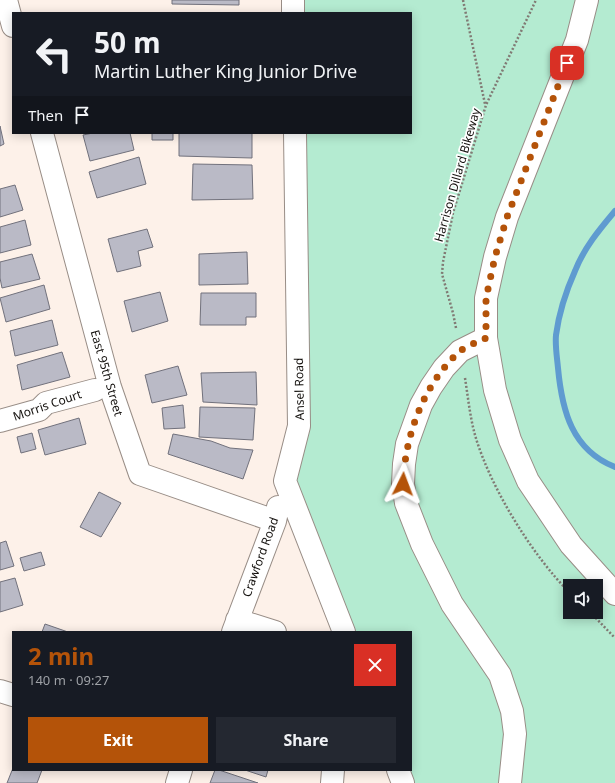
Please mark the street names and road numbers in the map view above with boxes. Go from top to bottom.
street label: Harrison Dillard Bikeway [430,105,484,244]
street label: East 95th Street [87,328,128,419]
street label: Ansel Road [290,358,308,420]
street label: Morris Court [10,385,84,425]
street label: Crawford Road [238,515,282,599]

